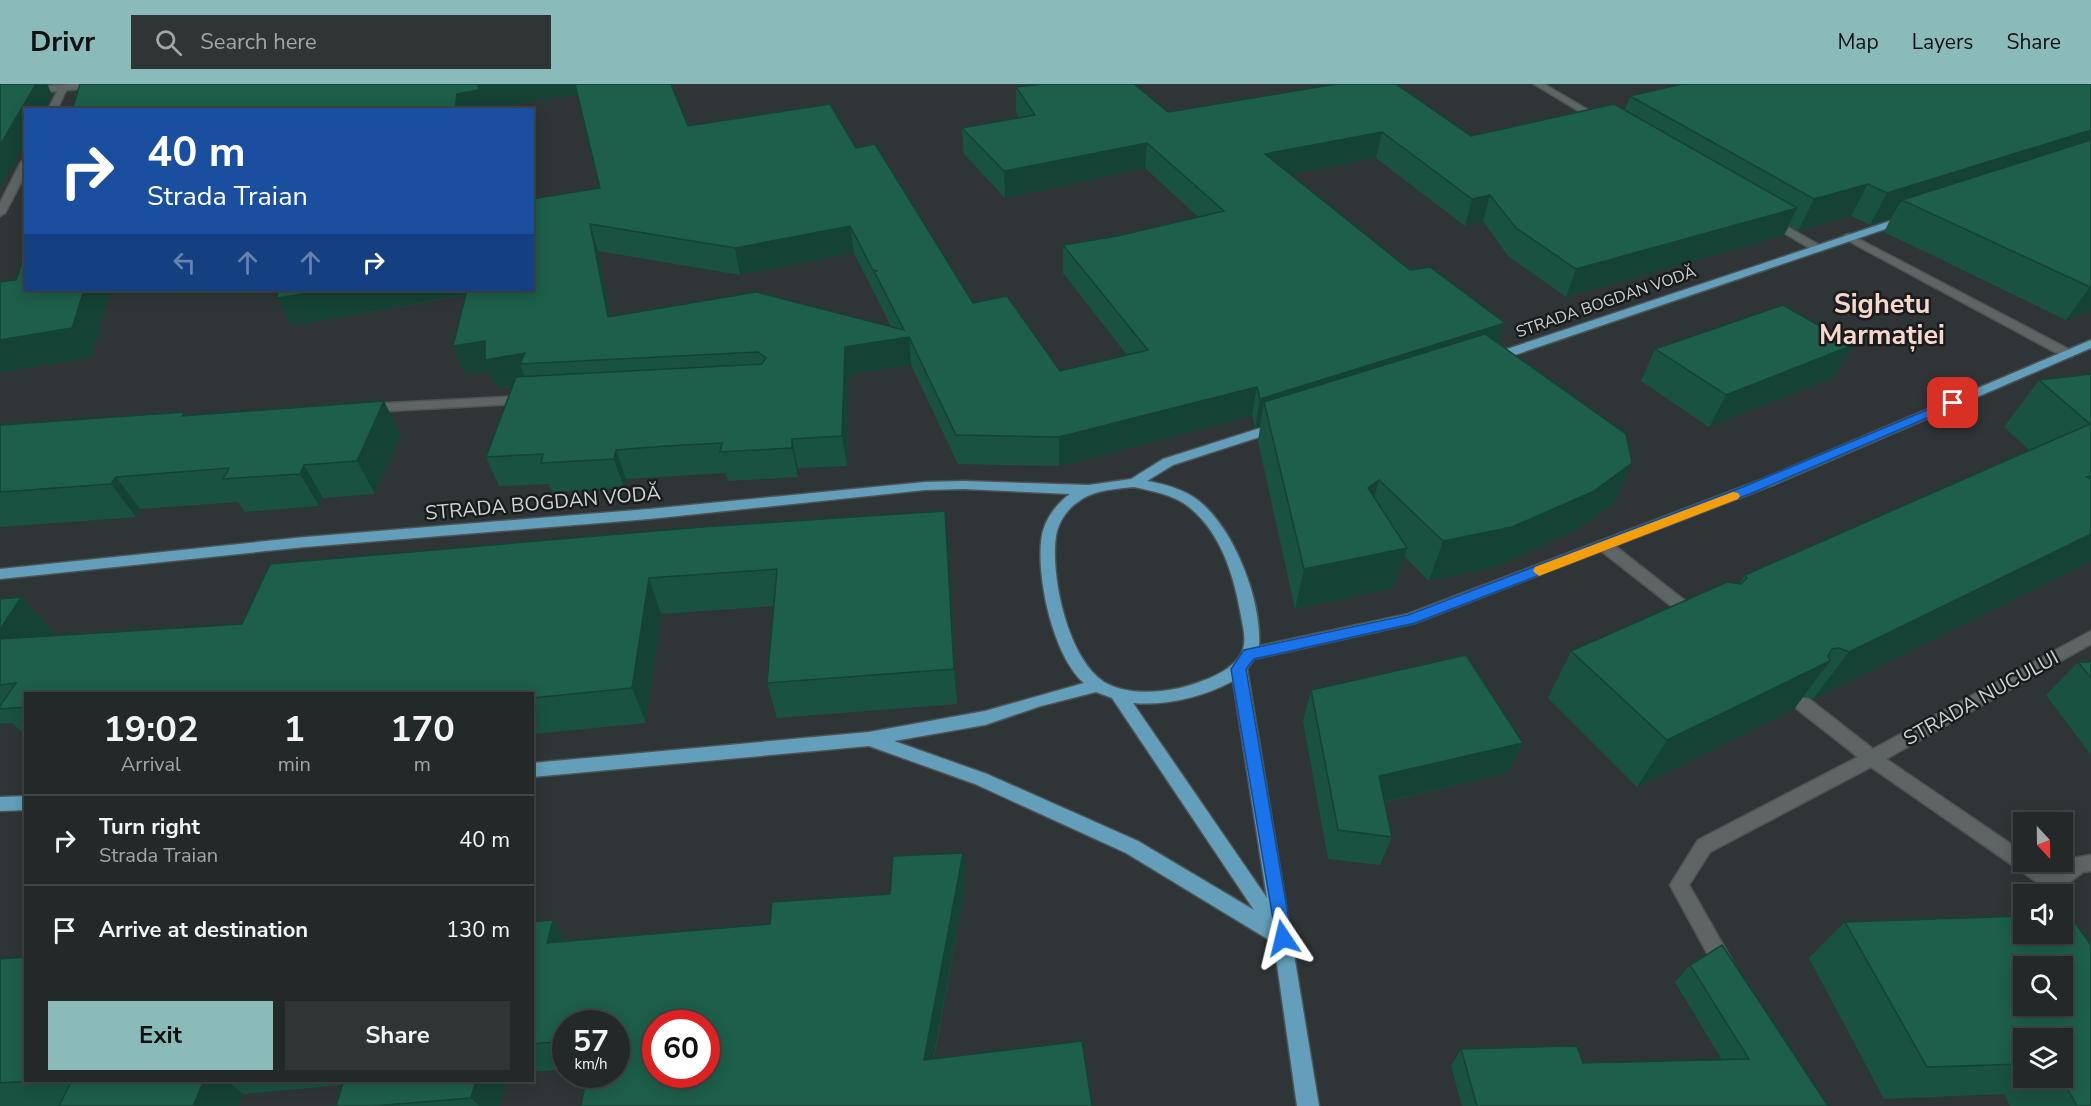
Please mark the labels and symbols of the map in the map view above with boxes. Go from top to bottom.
street label: STRADA BOGDAN VODĂ [1513,261,1699,343]
district label: Sighetu Marmației [1819,286,1945,354]
pin [1927,377,1978,428]
street label: STRADA BOGDAN VODĂ [424,479,662,527]
street label: STRADA NUCULUI [1899,644,2063,752]
north arrow [2013,812,2073,872]
position arrow [1251,906,1315,970]
speed limit sign: 60 [642,1010,720,1088]

